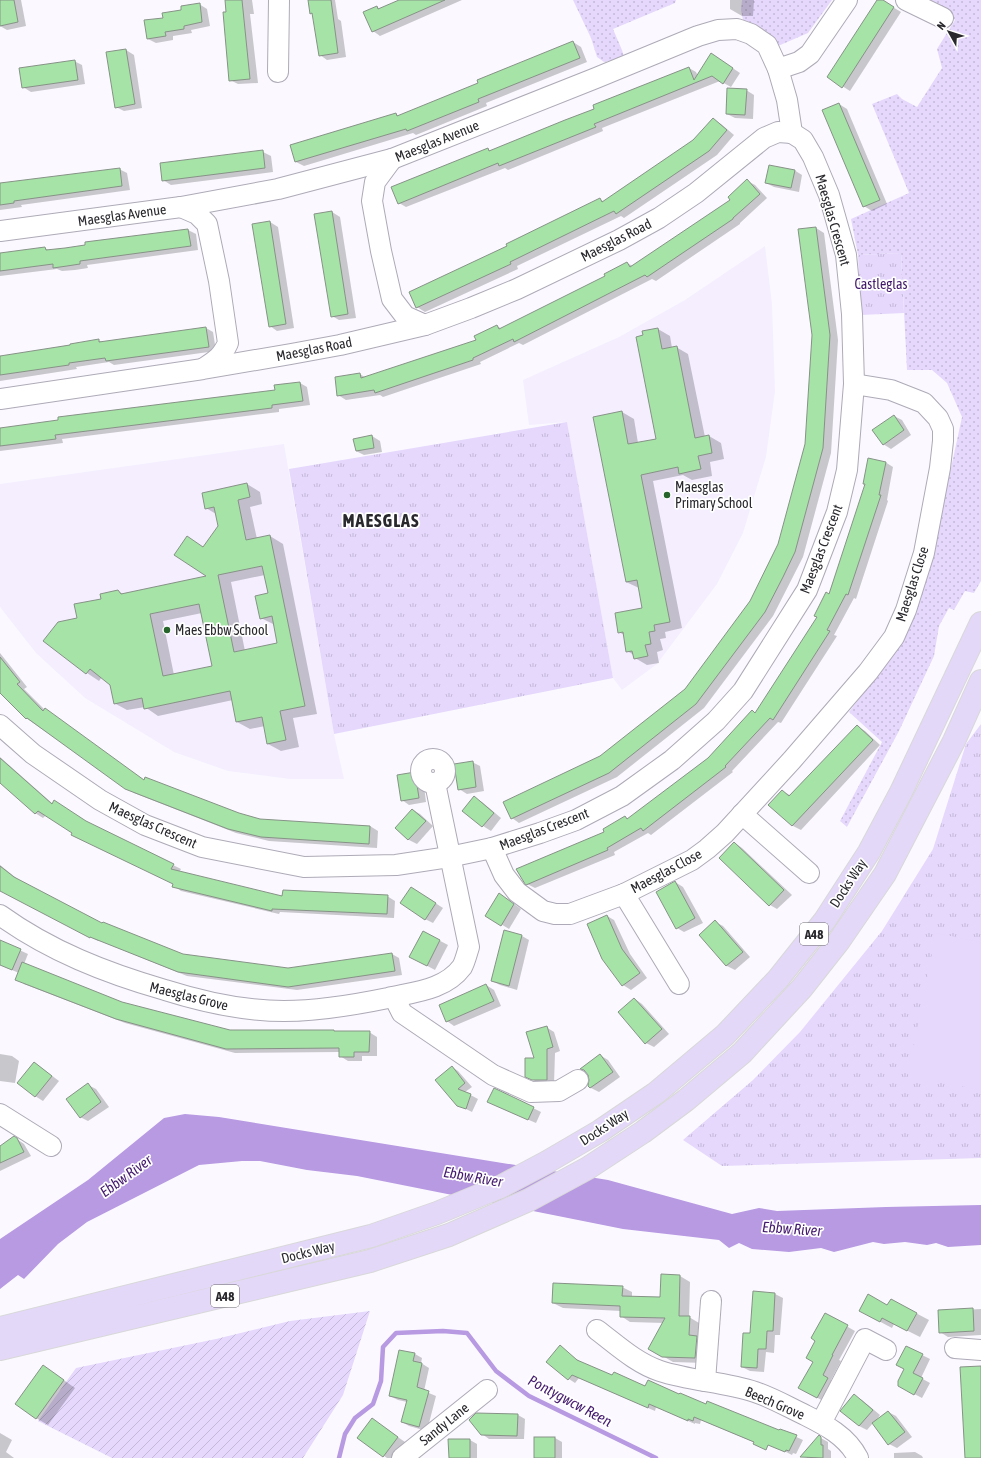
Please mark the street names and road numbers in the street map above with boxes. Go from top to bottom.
street label: Maesglas Avenue [393,117,481,165]
street label: Maesglas Crescent [812,172,854,268]
street label: Maesglas Avenue [77,201,167,229]
street label: Maesglas Road [578,215,654,265]
street label: Maesglas Road [275,334,353,364]
street label: Maesglas Crescent [797,502,845,596]
street label: Maesglas Close [892,544,932,624]
street label: Maesglas Crescent [107,798,199,852]
street label: Maesglas Crescent [497,805,591,853]
street label: Maesglas Close [628,846,704,896]
street label: Docks Way [826,856,870,910]
road number: A48 [800,923,828,945]
street label: Maesglas Grove [148,979,230,1013]
street label: Docks Way [577,1105,631,1149]
street label: Docks Way [280,1238,337,1266]
road number: A48 [211,1285,239,1307]
street label: Beech Grove [743,1383,807,1423]
street label: Sandy Lane [416,1399,472,1449]

